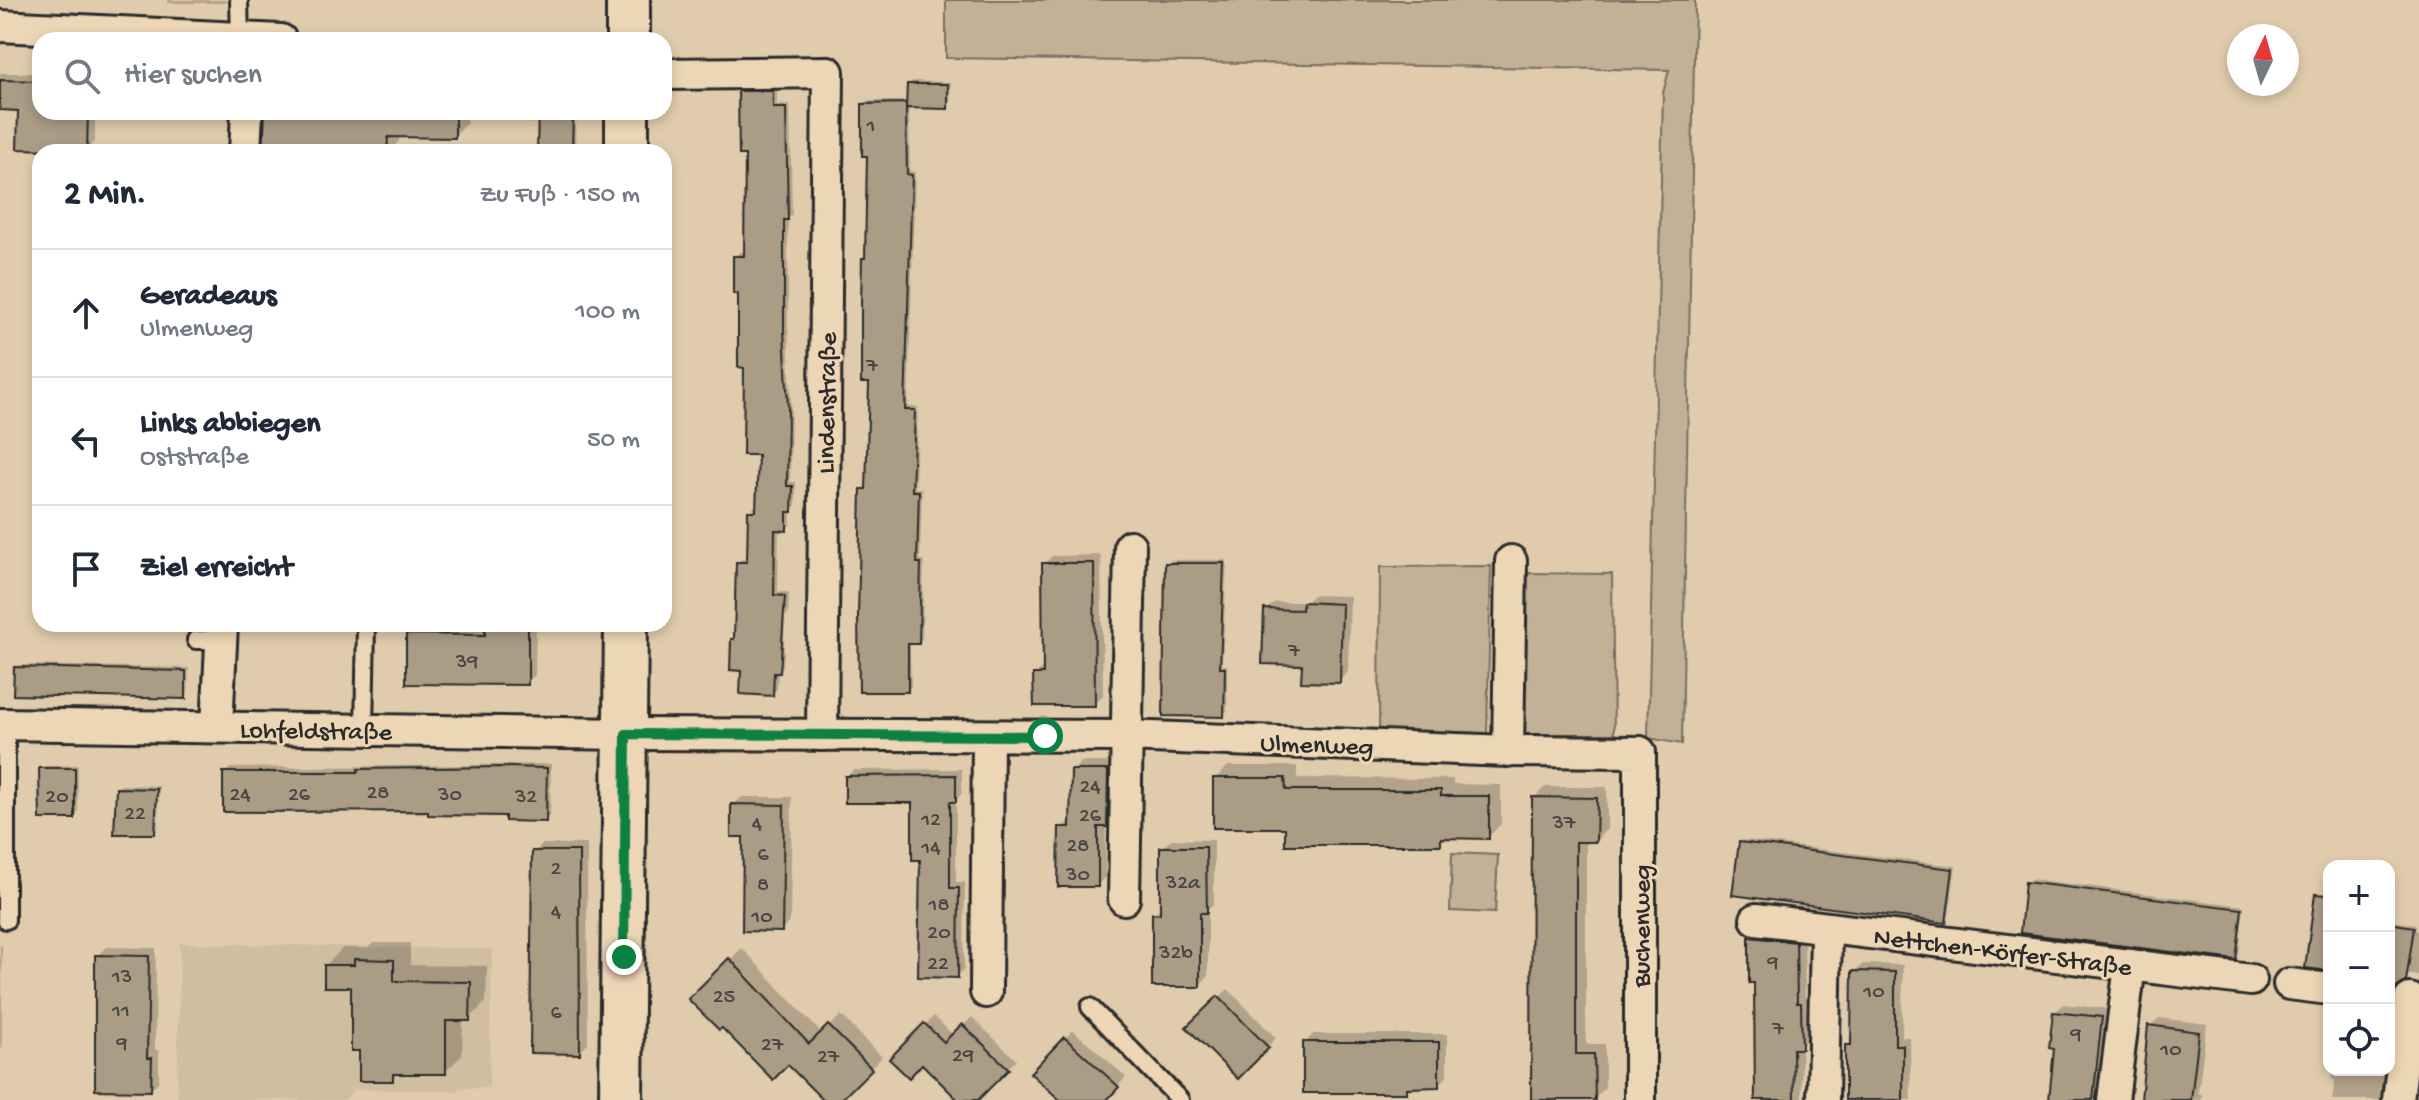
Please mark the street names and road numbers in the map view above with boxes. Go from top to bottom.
street label: Lindenstraße [813,331,846,474]
street label: Lohfeldstraße [239,717,393,750]
street label: Ulmenweg [1260,730,1374,765]
street label: Buchenweg [1629,865,1660,988]
street label: Nettchen-Körfer-Straße [1872,923,2134,986]

